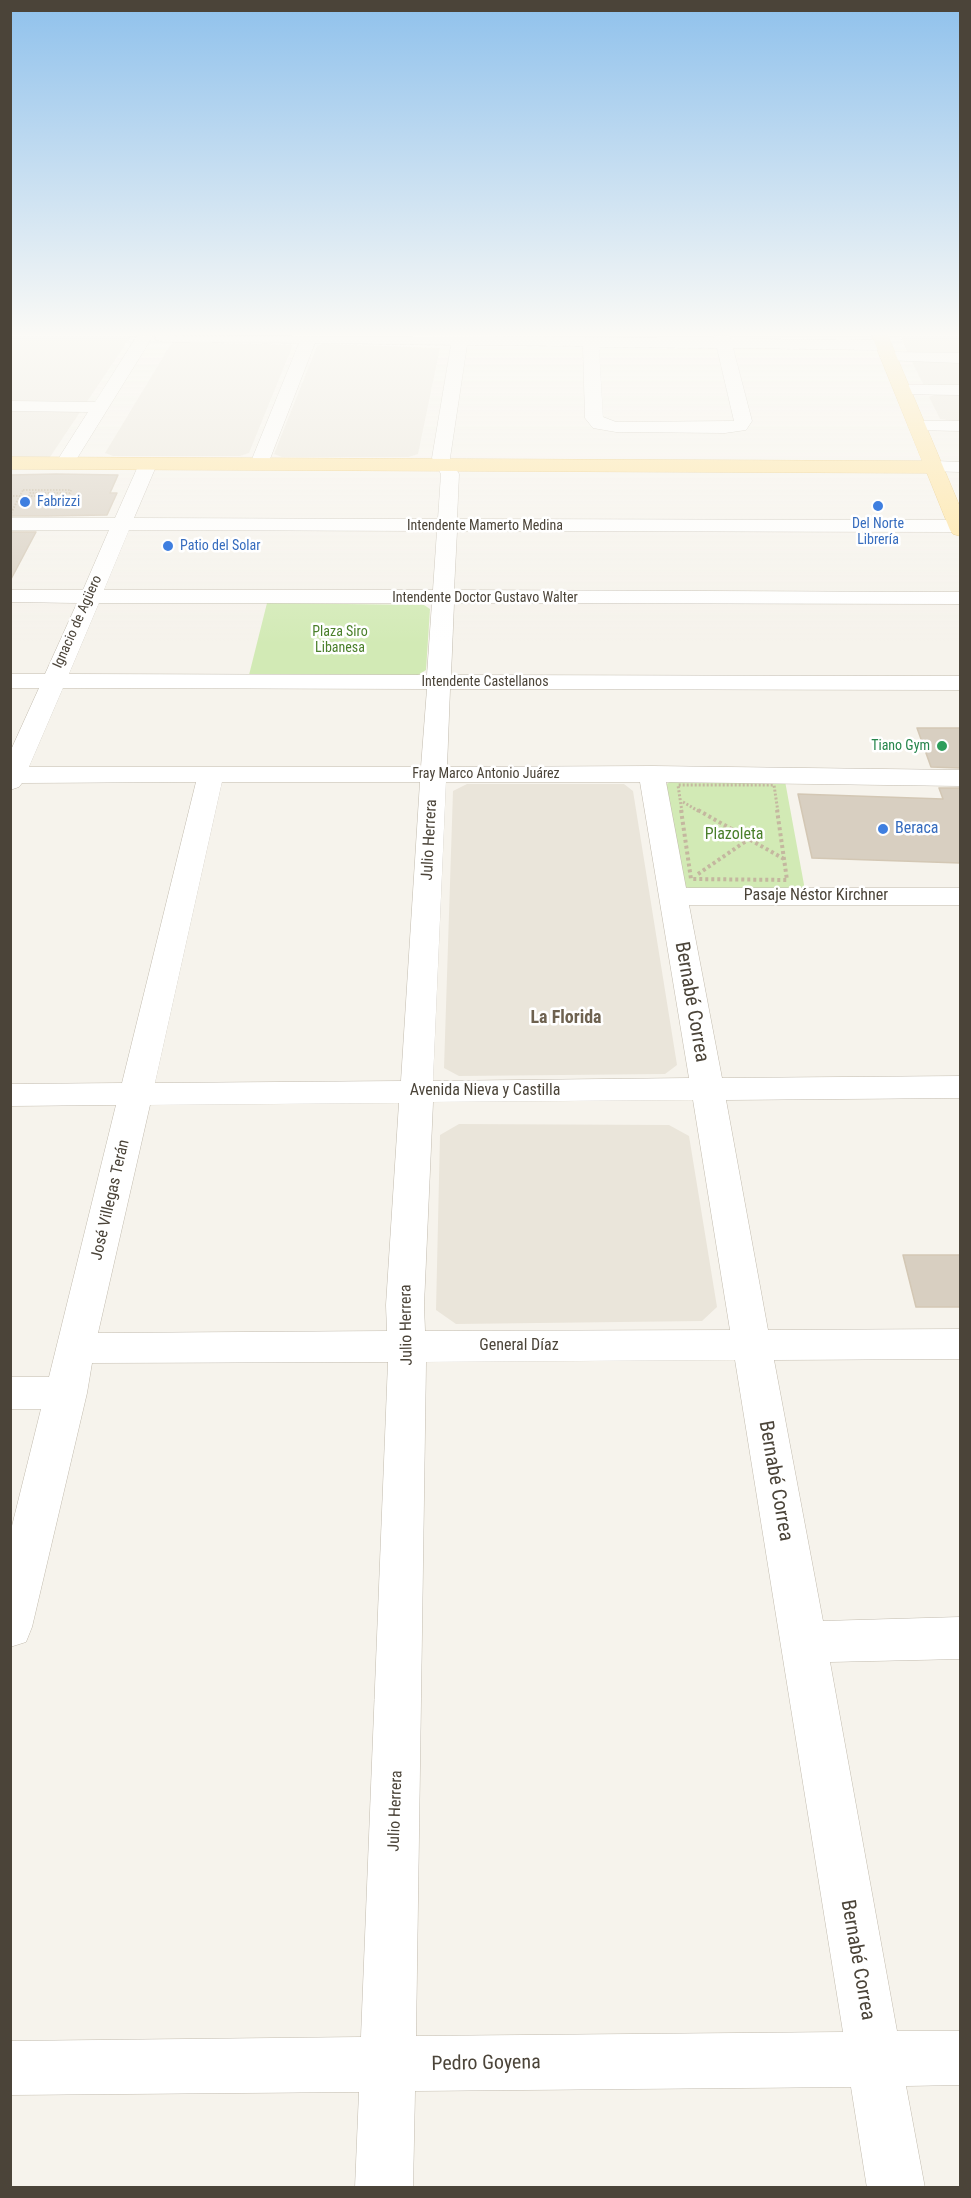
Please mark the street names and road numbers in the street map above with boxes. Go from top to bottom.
street label: Intendente Mamerto Medina [407,518,563,534]
street label: Ignacio de Agüero [50,573,106,671]
street label: Intendente Doctor Gustavo Walter [392,590,578,606]
street label: Intendente Castellanos [421,674,549,690]
street label: Fray Marco Antonio Juárez [412,766,560,782]
street label: Julio Herrera [418,799,442,881]
street label: Pasaje Néstor Kirchner [744,886,888,906]
street label: Bernabé Correa [669,940,713,1064]
street label: Avenida Nieva y Castilla [410,1081,560,1101]
street label: José Villegas Terán [88,1138,134,1262]
street label: Julio Herrera [397,1284,417,1366]
street label: General Díaz [479,1336,559,1356]
street label: Bernabé Correa [753,1419,797,1543]
street label: Julio Herrera [385,1770,407,1852]
street label: Bernabé Correa [835,1898,879,2022]
street label: Pedro Goyena [431,2051,541,2077]

